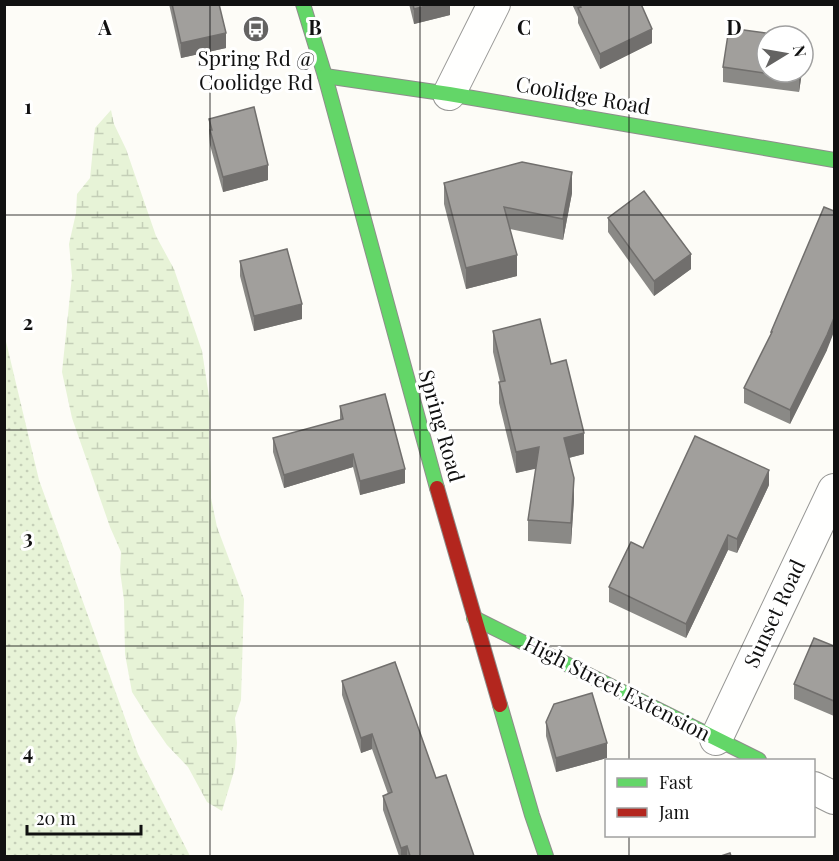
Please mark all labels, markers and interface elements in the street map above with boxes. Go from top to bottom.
text: A [97,13,112,40]
text: B [308,13,322,40]
text: C [517,13,531,40]
text: D [726,13,742,40]
bus stop icon: Spring Rd @ Coolidge Rd [241,14,271,44]
north arrow [755,24,815,84]
place label: Spring Rd @ Coolidge Rd [197,43,315,95]
text: N [789,43,812,59]
street label: Coolidge Road [514,68,653,120]
text: 1 [24,92,32,119]
text: 2 [23,308,33,335]
street label: Spring Road [414,366,472,485]
text: 3 [23,523,33,550]
street label: Sunset Road [736,555,810,672]
street label: High Street Extension [520,628,716,747]
text: 4 [23,738,33,765]
legend [605,759,815,837]
text: Fast [659,770,693,794]
scale bar [27,798,141,836]
text: Jam [658,800,689,824]
text: 20 m [36,806,76,830]

